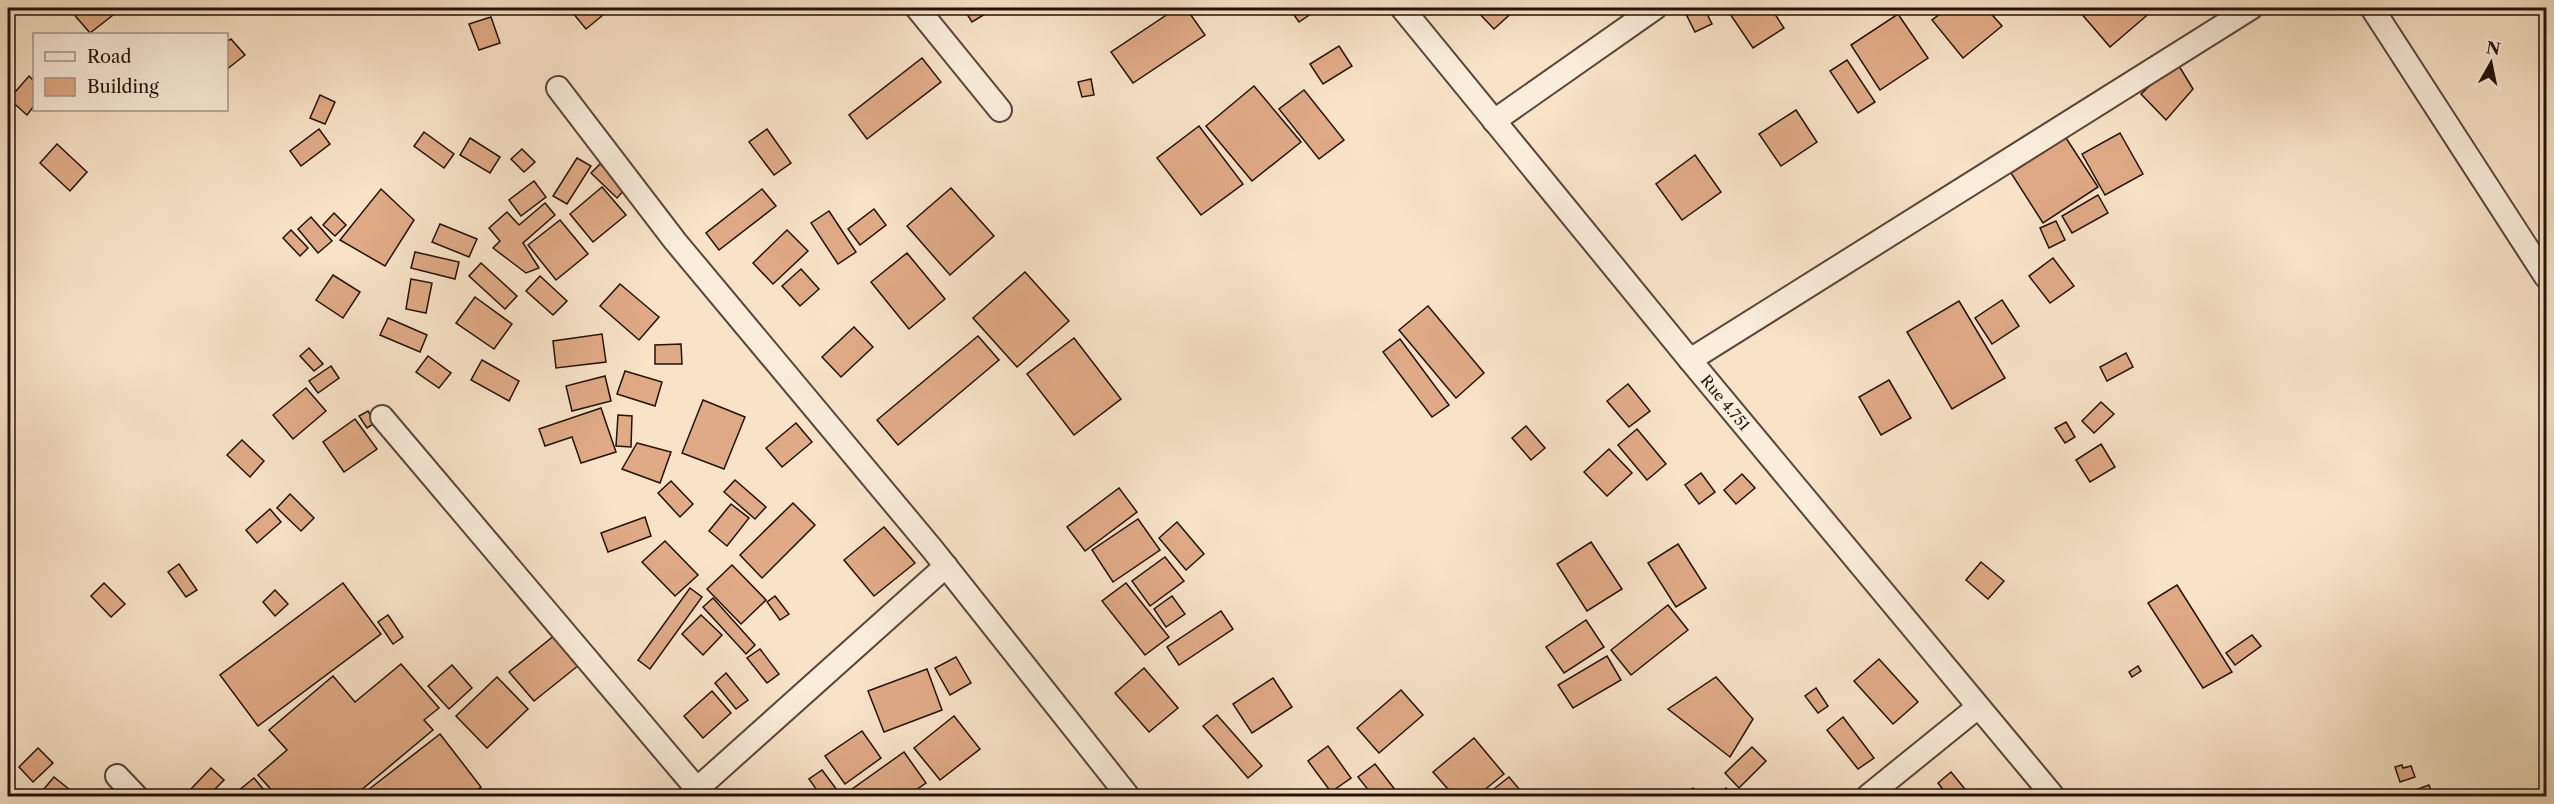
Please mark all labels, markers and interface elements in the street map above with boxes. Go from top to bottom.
legend [33,33,228,111]
north arrow [2461,33,2521,93]
text: N [2485,37,2502,59]
text: Road [87,46,132,68]
text: Building [87,76,159,98]
street label: Rue 4.751 [1697,371,1755,435]

